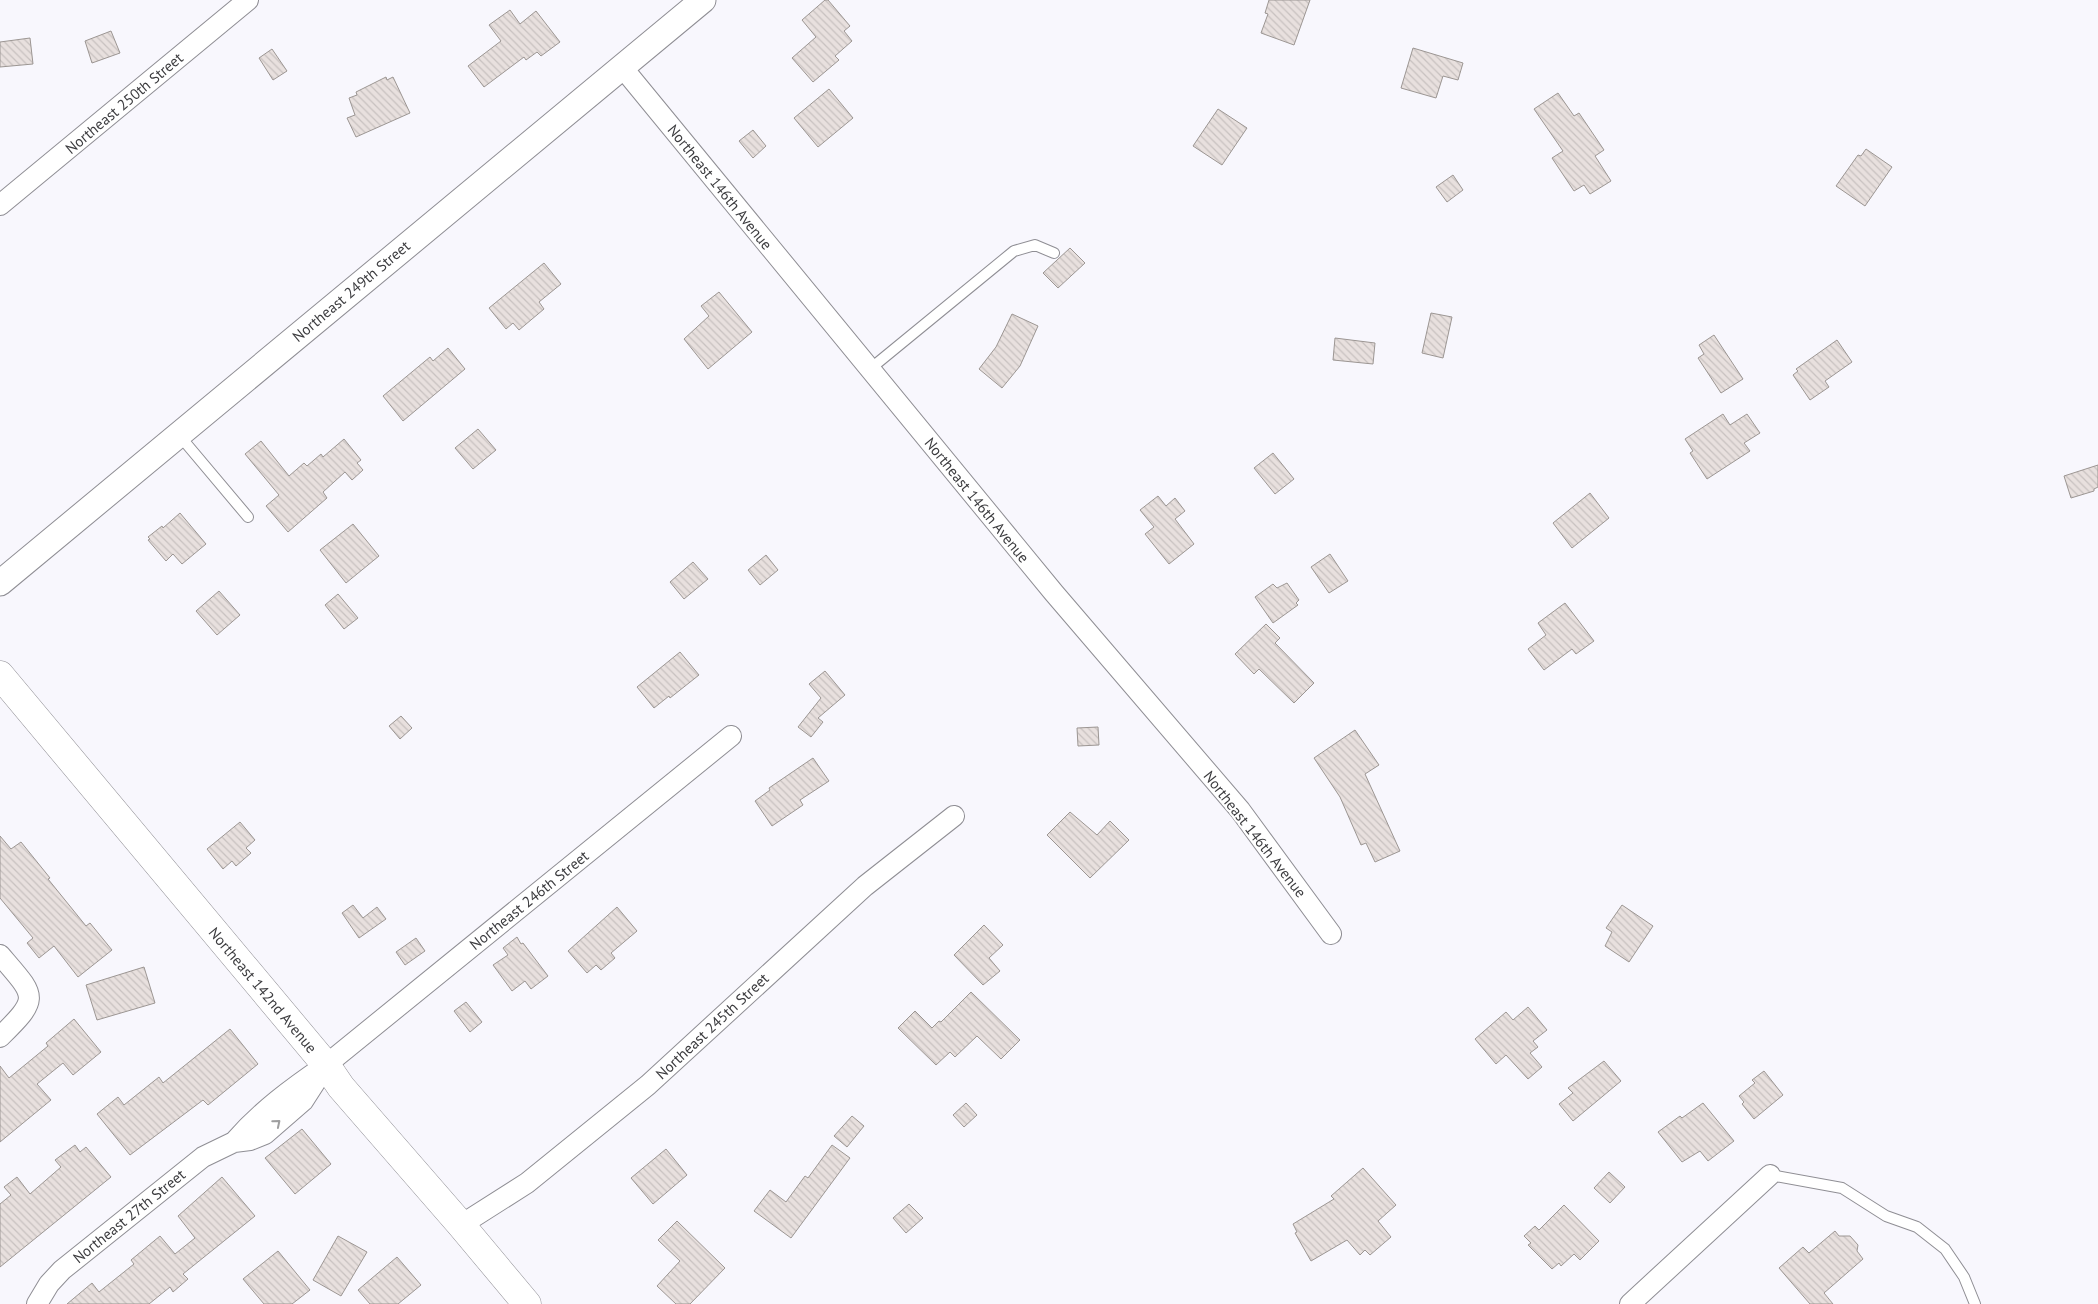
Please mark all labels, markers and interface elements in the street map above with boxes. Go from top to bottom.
street label: Northeast 250th Street [61,48,187,158]
street label: Northeast 146th Avenue [664,121,776,253]
street label: Northeast 249th Street [288,236,414,346]
street label: Northeast 146th Avenue [921,434,1033,566]
street label: Northeast 146th Avenue [1200,767,1310,901]
street label: Northeast 246th Street [466,846,592,954]
street label: Northeast 142nd Avenue [205,923,321,1057]
street label: Northeast 245th Street [652,969,772,1083]
one-way arrow [272,1119,281,1128]
street label: Northeast 27th Street [69,1165,189,1267]

